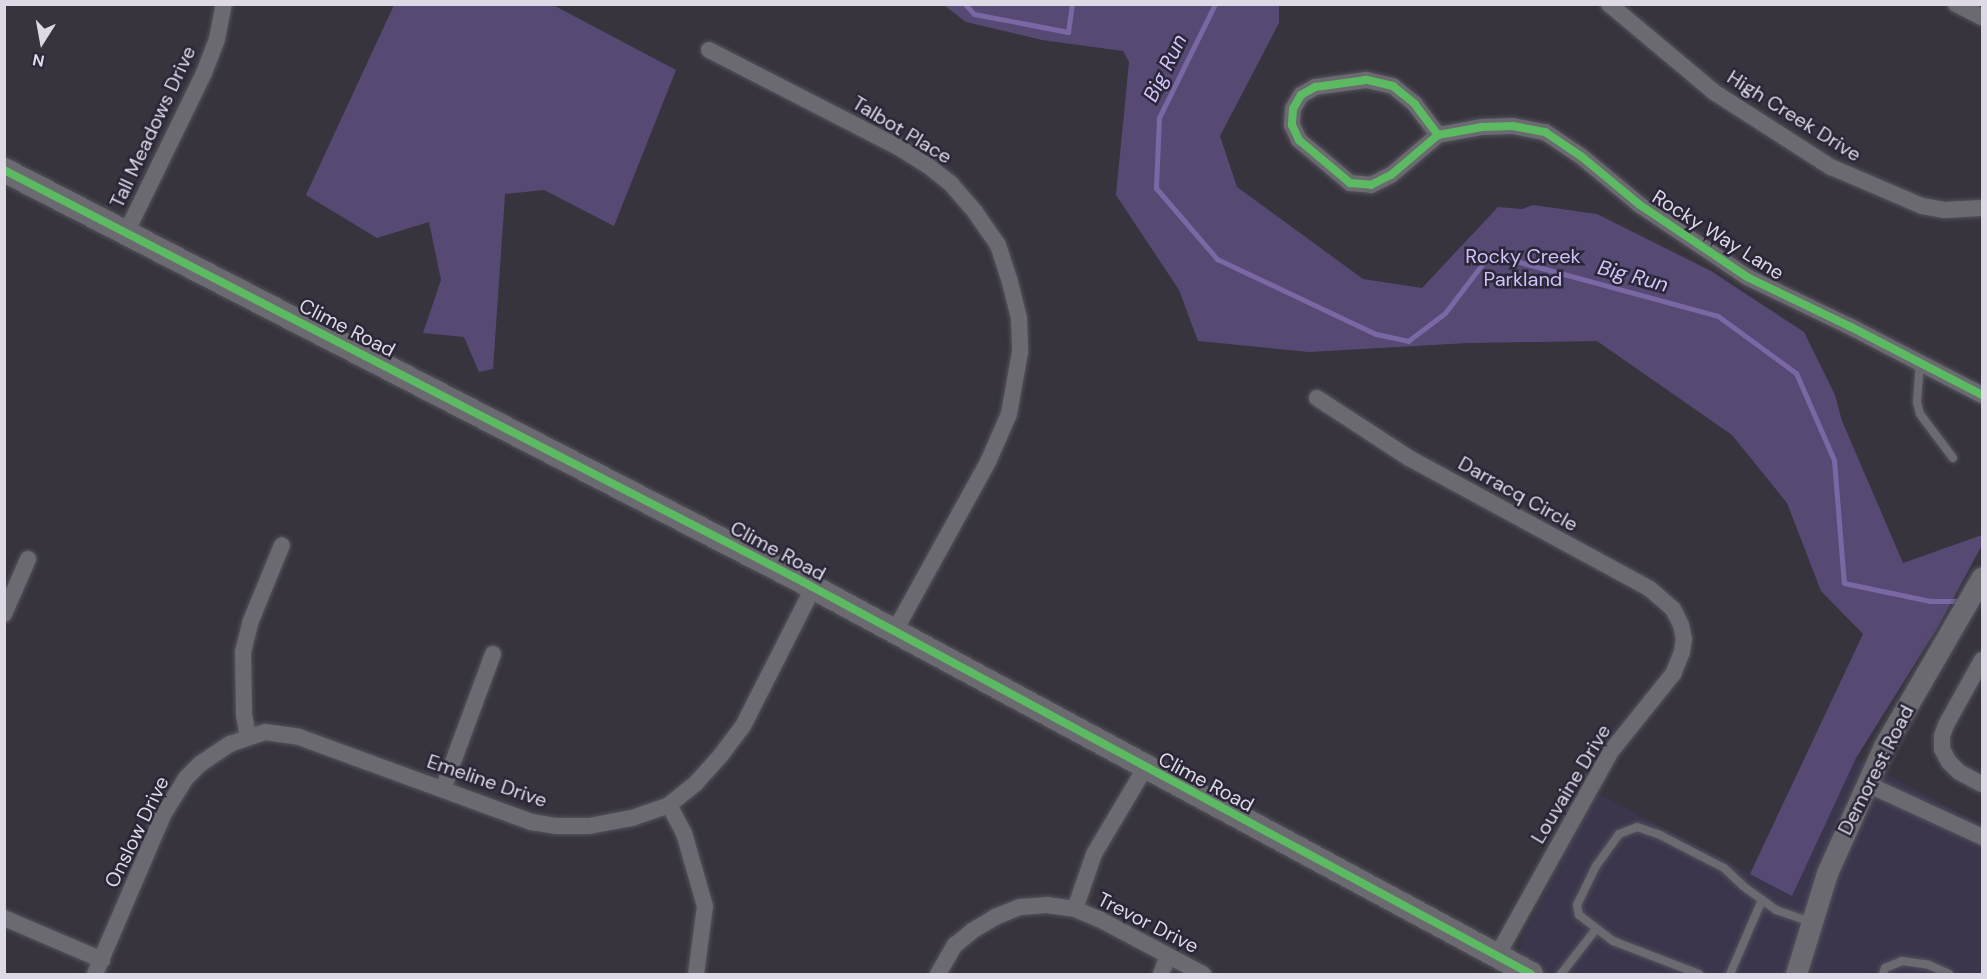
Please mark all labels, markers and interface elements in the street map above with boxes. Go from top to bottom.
north arrow [12,12,72,72]
water label: Big Run [1138,30,1192,106]
street label: Tall Meadows Drive [105,42,201,212]
text: N [31,49,46,72]
street label: High Creek Drive [1723,65,1865,167]
street label: Talbot Place [848,91,956,169]
street label: Rocky Way Lane [1648,185,1788,285]
park label: Rocky Creek Parkland [1465,244,1581,291]
water label: Big Run [1595,255,1671,297]
street label: Clime Road [295,294,399,362]
street label: Darracq Circle [1454,451,1582,537]
street label: Clime Road [726,516,830,586]
street label: Demorest Road [1833,701,1919,839]
street label: Louvaine Drive [1526,720,1616,848]
street label: Clime Road [1154,747,1258,817]
street label: Emeline Drive [424,749,550,813]
street label: Onslow Drive [100,772,174,892]
street label: Trevor Drive [1094,887,1202,959]

